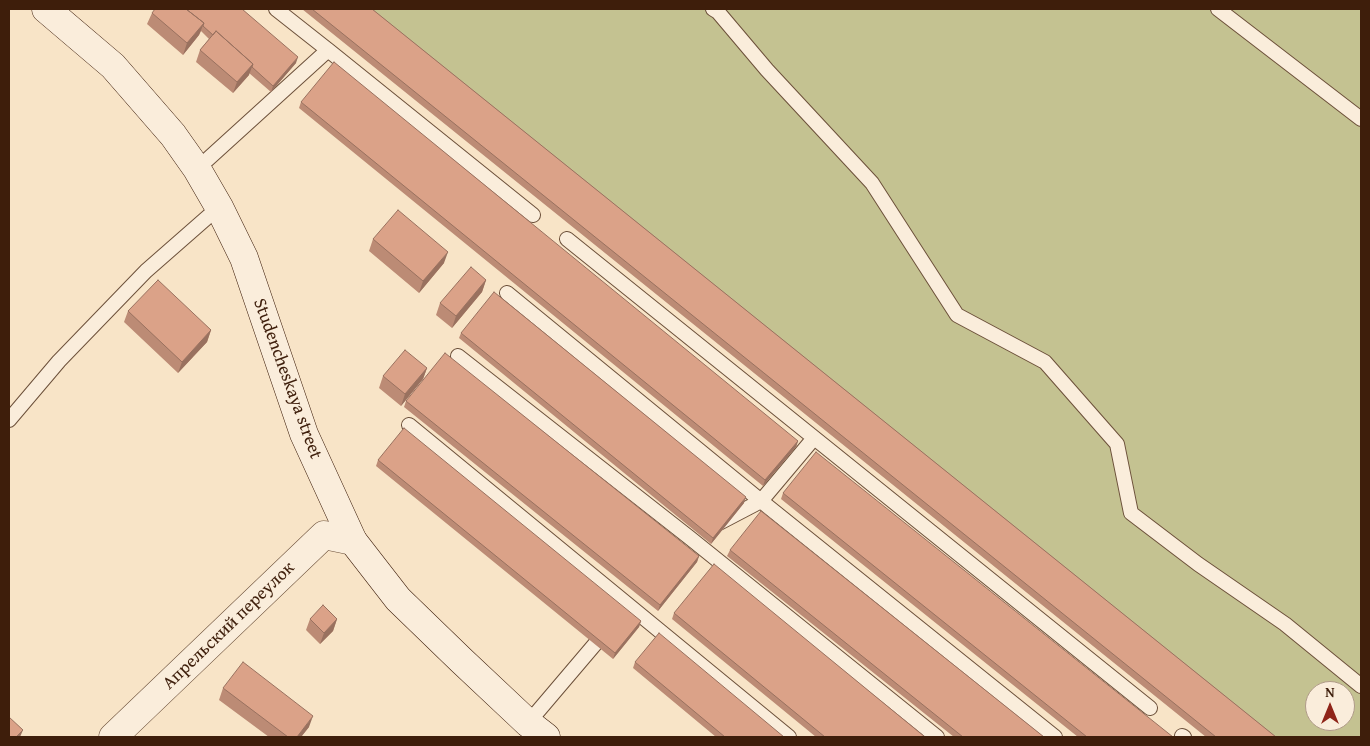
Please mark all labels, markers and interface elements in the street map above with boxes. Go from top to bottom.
street label: Studencheskaya street [248,296,326,462]
street label: Апрельский переулок [159,558,299,694]
north arrow [1305,681,1355,731]
text: N [1325,682,1335,702]

